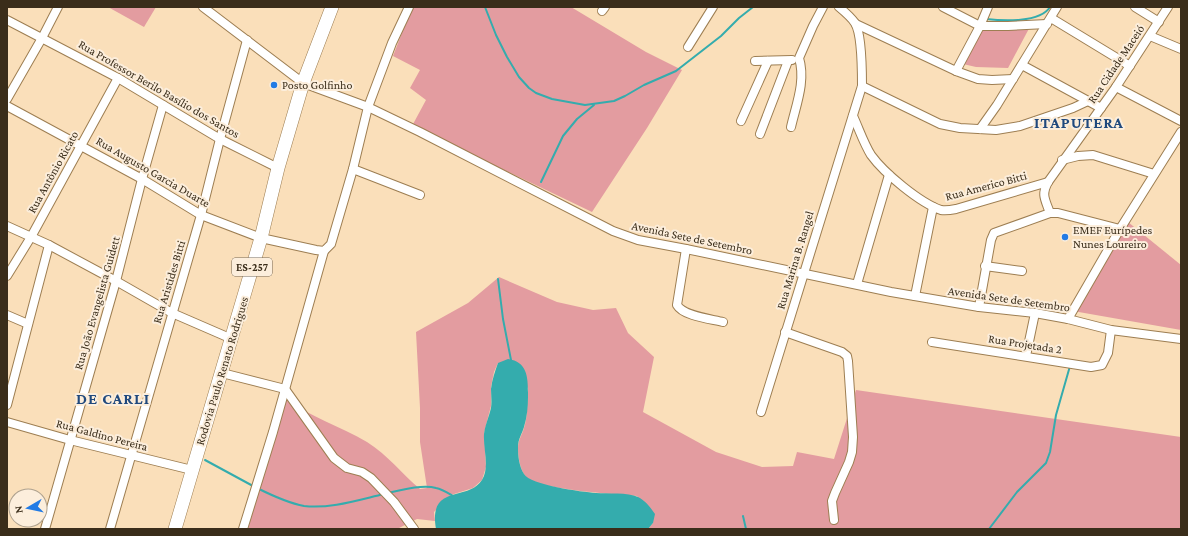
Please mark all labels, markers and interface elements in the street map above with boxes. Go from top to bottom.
street label: Rua Cidade Maceió [1085,22,1147,106]
street label: Rua Professor Berilo Basílio dos Santos [76,37,242,141]
place label: Posto Golfinho [282,78,353,92]
marker: Posto Golfinho [269,80,279,90]
district label: ITAPUTERA [1034,114,1124,131]
street label: Rua Antônio Ricato [25,128,81,216]
street label: Rua Augusto Garcia Duarte [94,134,212,210]
street label: Rua Americo Bitti [944,168,1028,204]
street label: Rua Marina B. Rangel [773,209,817,311]
street label: Avenida Sete de Setembro [630,218,754,258]
place label: EMEF Eurípedes Nunes Loureiro [1073,223,1153,251]
marker: EMEF Eurípedes Nunes Loureiro [1060,232,1070,242]
street label: Rua João Evangelista Guidett [71,234,123,371]
street label: Rua Aristides Bitti [150,239,188,325]
road number: ES-257 [232,258,272,276]
street label: Avenida Sete de Setembro [947,284,1071,314]
street label: Rodovia Paulo Renato Rodrigues [193,295,251,447]
street label: Rua Projetada 2 [987,331,1063,357]
district label: DE CARLI [76,390,150,407]
street label: Rua Galdino Pereira [55,416,150,454]
north arrow [8,488,48,528]
text: N [12,504,25,514]

